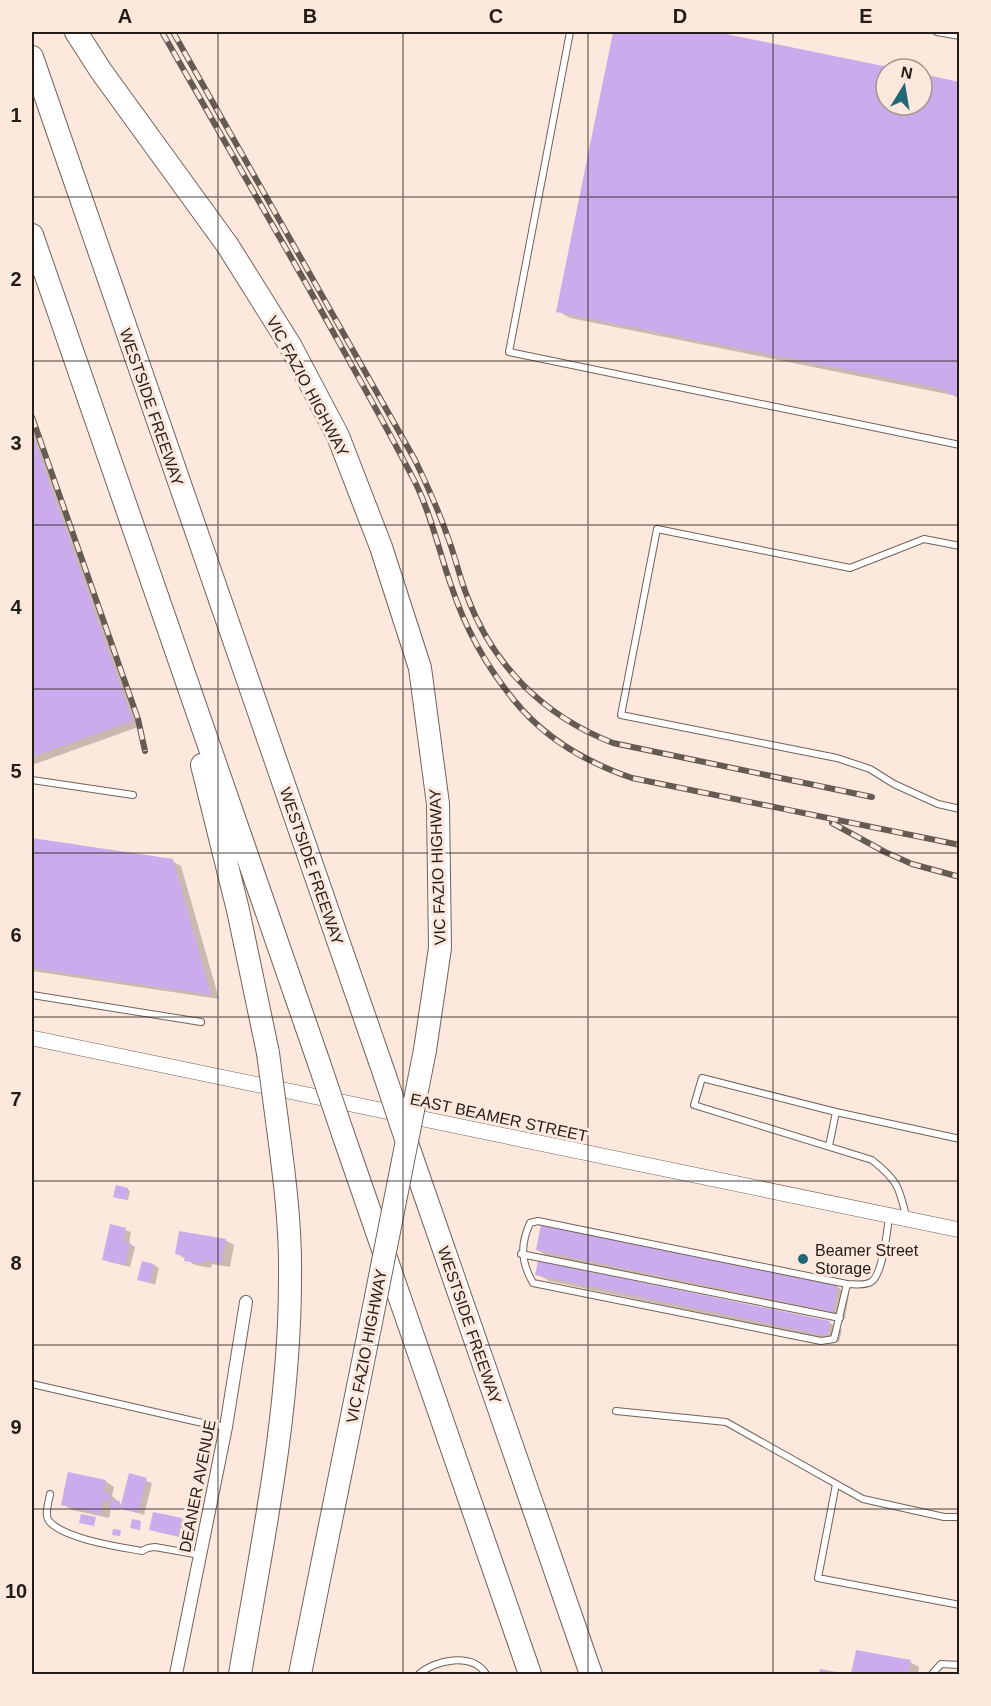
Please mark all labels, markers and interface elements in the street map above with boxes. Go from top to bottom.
text: A [118,5,132,27]
text: B [303,5,317,27]
text: C [489,5,503,27]
text: D [673,5,687,27]
text: E [859,5,873,27]
north arrow [874,57,934,117]
text: N [899,63,914,82]
text: 1 [10,104,22,126]
text: 2 [10,268,22,290]
street label: VIC FAZIO HIGHWAY [263,313,352,460]
street label: WESTSIDE FREEWAY [117,326,187,488]
text: 3 [10,432,22,454]
text: 4 [10,596,22,618]
text: 5 [10,760,22,782]
street label: WESTSIDE FREEWAY [277,785,347,947]
street label: VIC FAZIO HIGHWAY [426,788,449,945]
text: 6 [10,924,22,946]
text: 7 [10,1088,22,1110]
street label: EAST BEAMER STREET [409,1090,589,1145]
place label: Beamer Street Storage [815,1242,919,1277]
street label: WESTSIDE FREEWAY [435,1244,505,1406]
text: 8 [10,1252,22,1274]
marker: Beamer Street Storage [796,1252,810,1266]
street label: VIC FAZIO HIGHWAY [343,1267,390,1425]
text: 9 [10,1416,22,1438]
street label: DEANER AVENUE [176,1418,219,1554]
text: 10 [5,1580,27,1602]

